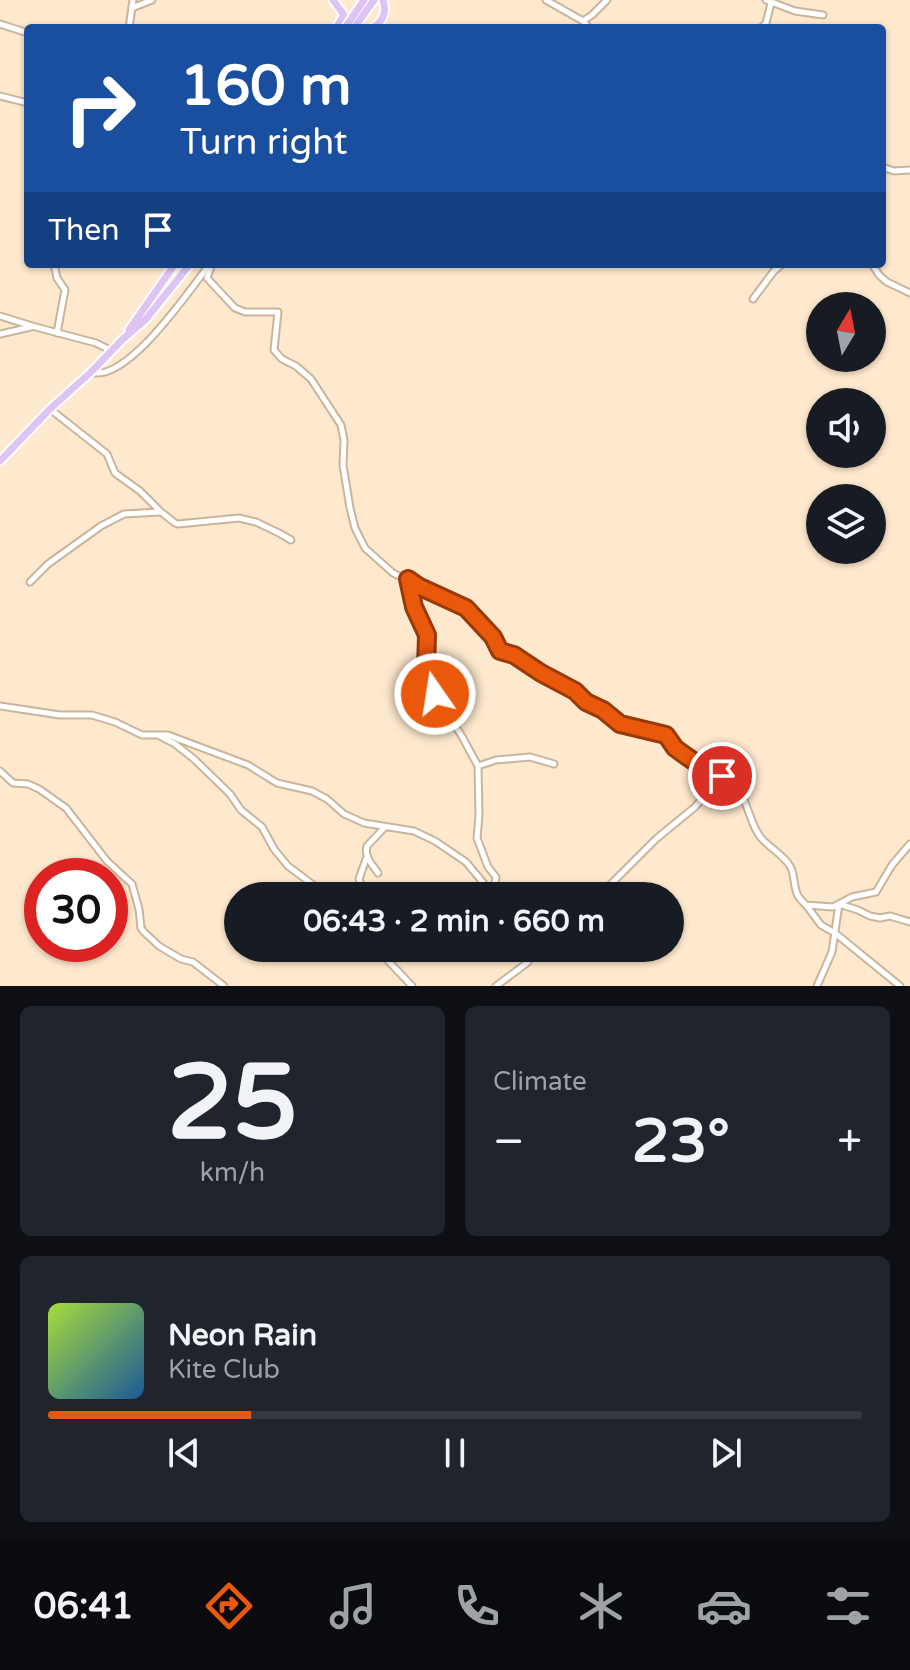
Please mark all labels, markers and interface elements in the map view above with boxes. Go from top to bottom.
text: 160 m [180,53,351,120]
icon: right [48,56,152,160]
text: Turn right [180,121,347,164]
icon: arrive [136,208,180,252]
text: Then [48,212,120,249]
north arrow [806,292,886,372]
map controls [806,292,886,564]
button: sound [806,388,886,468]
button: layers [806,484,886,564]
position arrow [393,652,477,736]
pin [688,742,756,810]
icon: arrive [700,754,744,798]
speed limit sign: 30 [24,858,128,962]
text: 06:43 · 2 min · 660 m [303,903,605,940]
text: 25 [167,1042,298,1167]
text: Climate [493,1066,587,1097]
text: 23° [632,1106,730,1178]
text: − [493,1116,524,1169]
text: + [837,1116,862,1169]
text: km/h [200,1157,265,1188]
text: Neon Rain [168,1317,317,1354]
text: Kite Club [168,1354,280,1385]
icon: previous [162,1431,206,1475]
icon: pause [433,1431,477,1475]
icon: next [704,1431,748,1475]
icon: directions [201,1578,257,1634]
icon: music [325,1578,381,1634]
icon: phone [449,1578,505,1634]
icon: climate [573,1578,629,1634]
icon: car [696,1578,752,1634]
icon: filters [820,1578,876,1634]
text: 06:41 [34,1585,134,1628]

